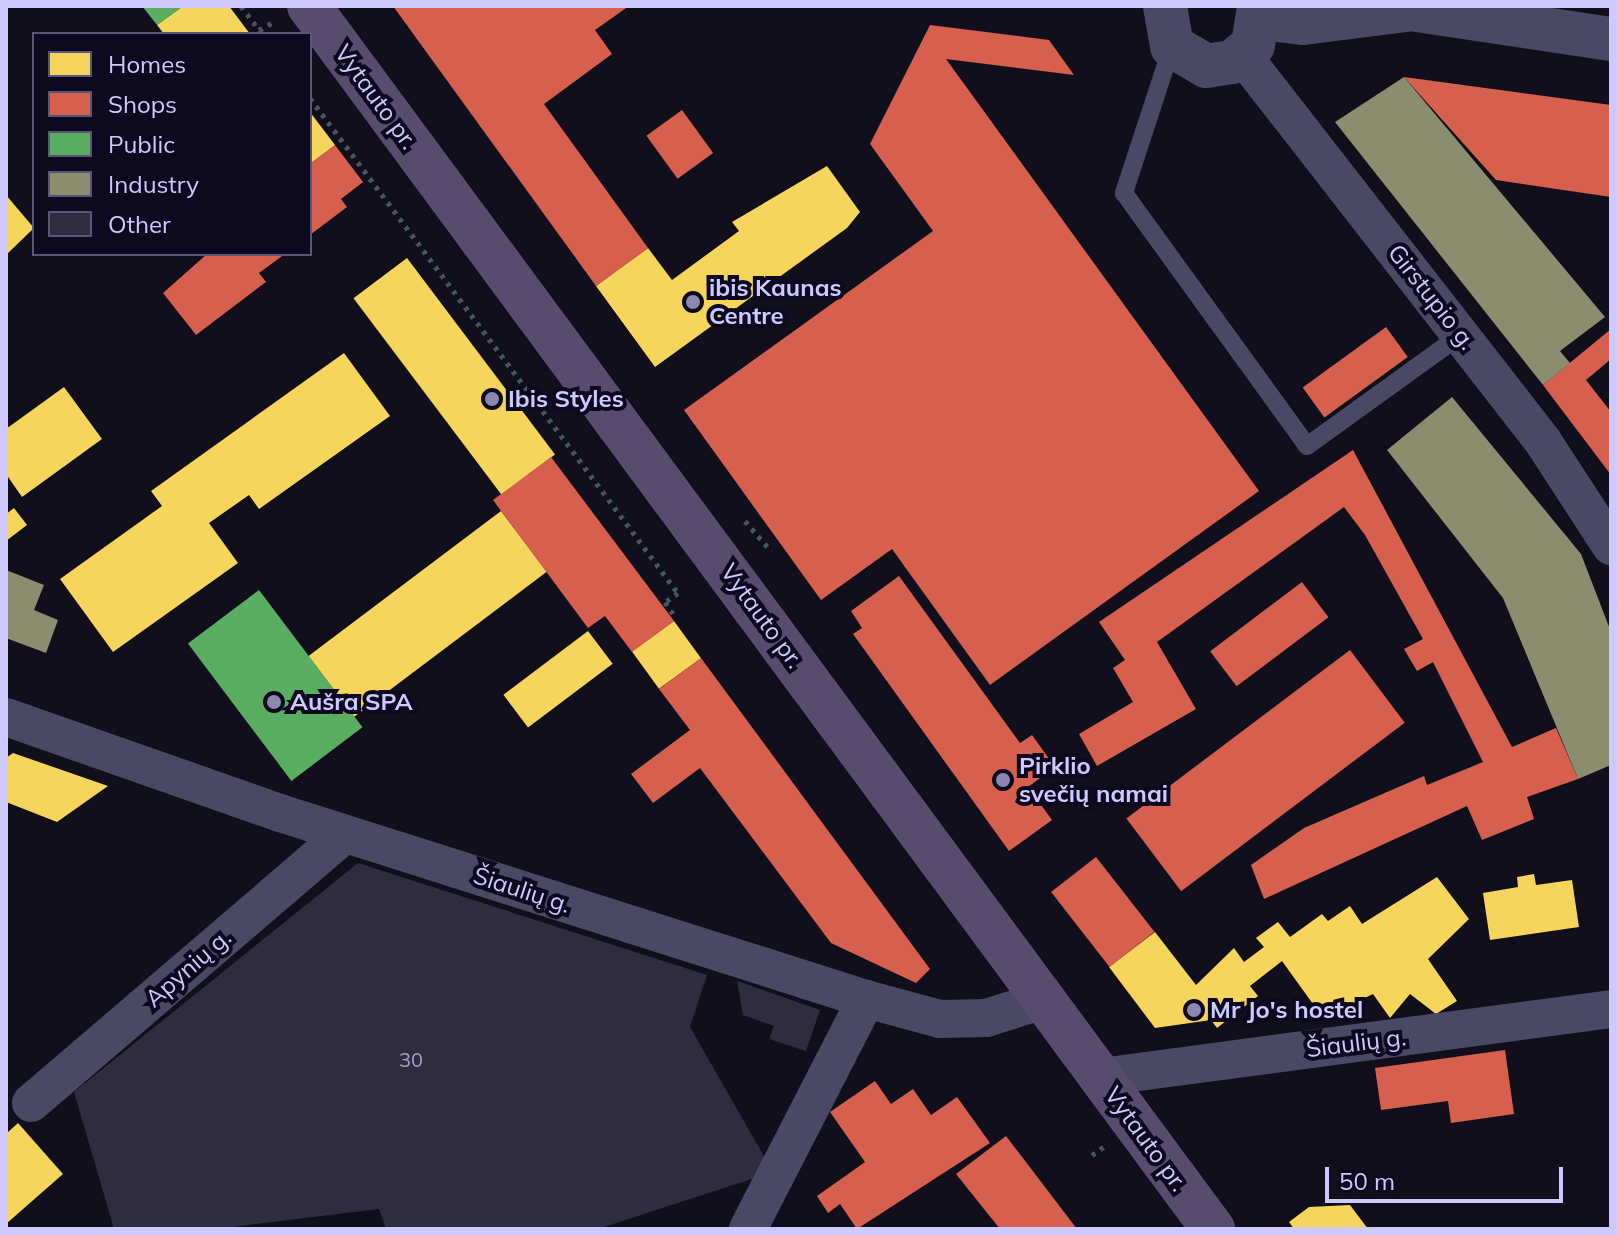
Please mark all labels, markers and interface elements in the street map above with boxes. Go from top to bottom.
legend [32,32,312,256]
street label: Vytauto pr. [328,39,424,155]
text: Homes [108,49,186,79]
text: Shops [108,89,177,119]
text: Public [108,129,175,159]
text: Industry [108,169,199,199]
text: Other [108,209,171,239]
street label: Girstupio g. [1382,239,1482,355]
place label: ibis Kaunas Centre [709,274,842,330]
marker: ibis Kaunas Centre [684,293,702,311]
place label: Ibis Styles [508,385,624,413]
marker: Ibis Styles [483,390,501,408]
street label: Vytauto pr. [714,558,810,674]
place label: Aušra SPA [290,688,413,716]
marker: Aušra SPA [265,693,283,711]
place label: Pirklio svečių namai [1019,752,1168,808]
marker: Pirklio svečių namai [994,771,1012,789]
street label: Šiaulių g. [470,861,574,919]
street label: Apynių g. [139,923,237,1013]
place label: Mr Jo's hostel [1210,996,1363,1024]
marker: Mr Jo's hostel [1185,1001,1203,1019]
street label: Šiaulių g. [1304,1023,1408,1063]
house number: 30 [399,1047,423,1071]
street label: Vytauto pr. [1098,1081,1194,1197]
scale bar [1329,1151,1567,1201]
text: 50 m [1339,1166,1395,1196]

